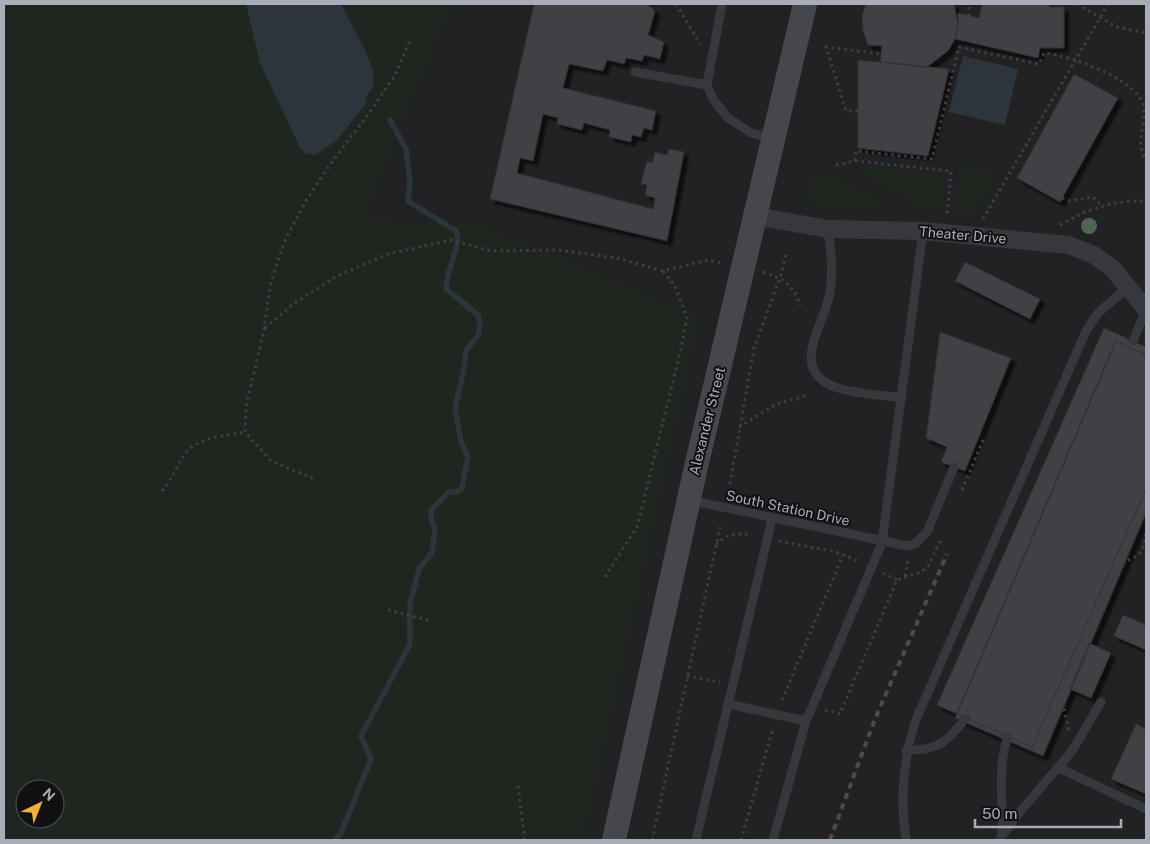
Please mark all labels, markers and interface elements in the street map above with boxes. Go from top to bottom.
street label: Theater Drive [919,223,1007,247]
street label: Alexander Street [686,365,728,477]
street label: South Station Drive [725,487,851,529]
north arrow [15,779,65,829]
text: N [39,785,58,804]
scale bar [975,796,1121,828]
text: 50 m [982,805,1017,822]

